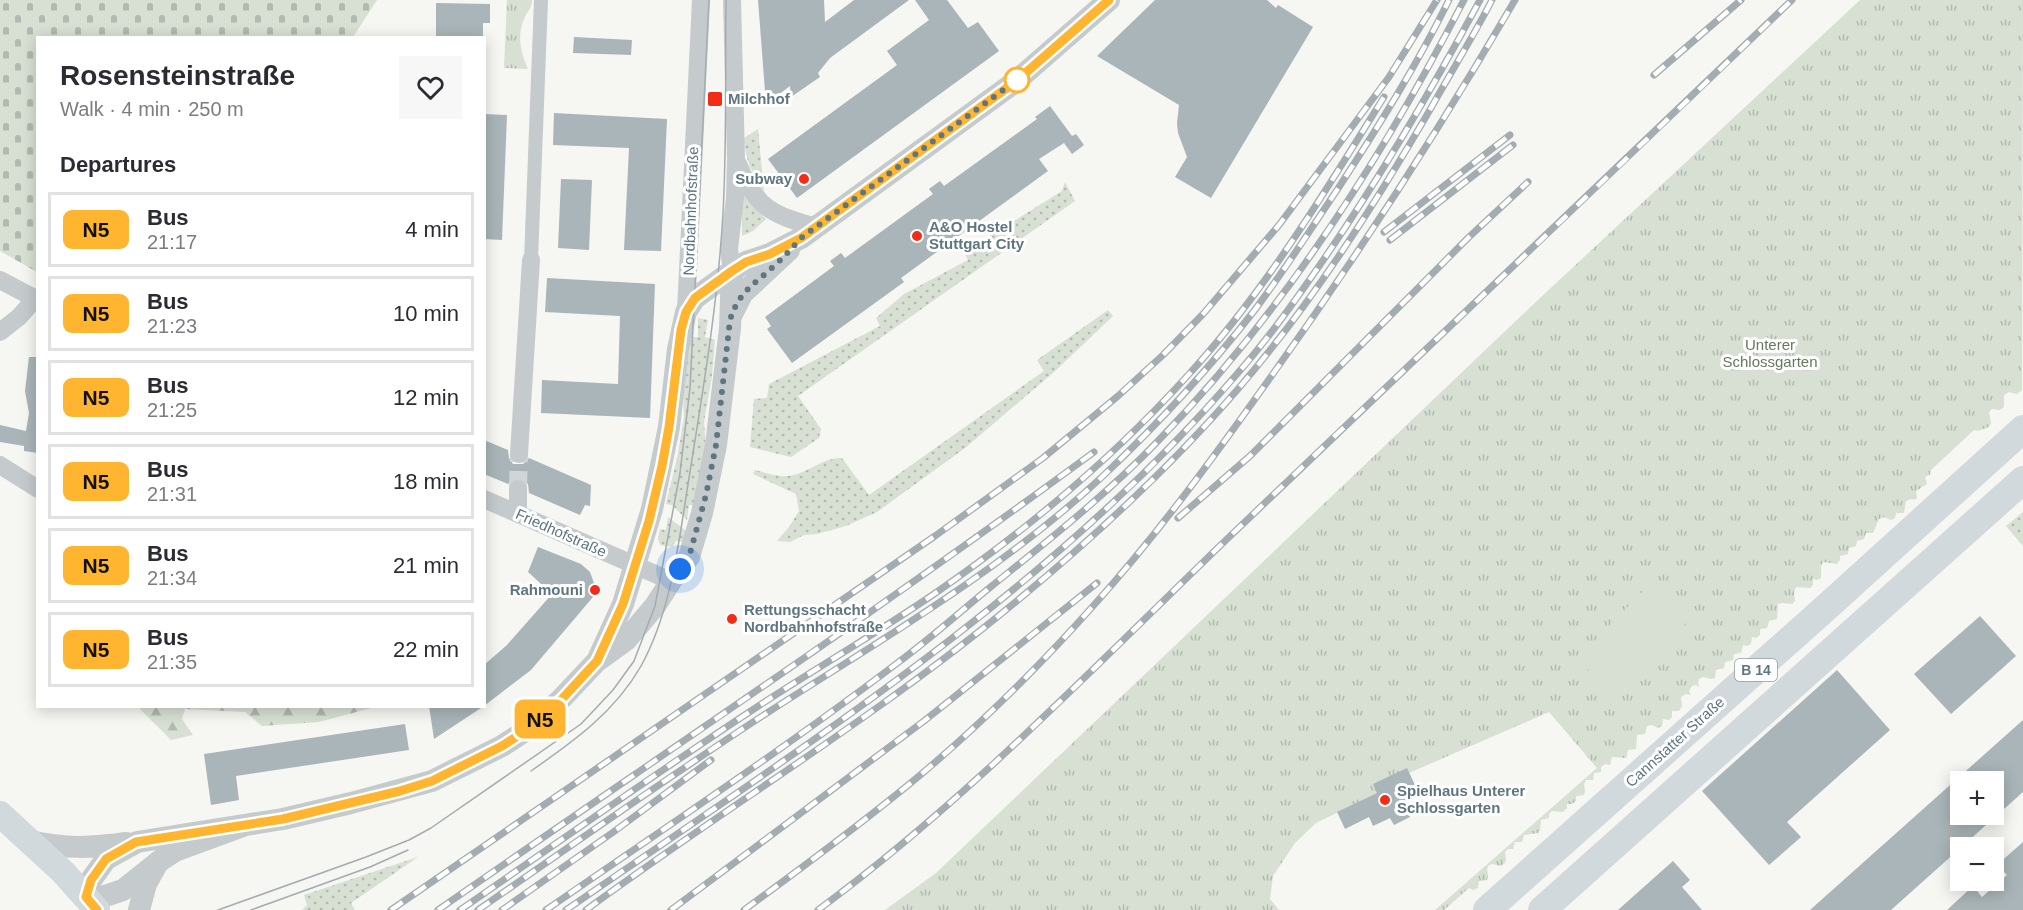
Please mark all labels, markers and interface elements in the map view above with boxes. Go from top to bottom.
button: heart [399,56,462,119]
text: Rosensteinstraße [60,60,295,91]
unlabelled marker [1004,67,1030,93]
marker: Milchhof [706,90,724,108]
place label: Milchhof [728,90,791,107]
text: Walk · 4 min · 250 m [60,98,244,120]
street label: Nordbahnhofstraße [680,146,701,276]
text: Departures [60,152,176,177]
place label: Subway [735,170,793,187]
marker: Subway [797,172,811,186]
text: Bus [147,205,189,230]
text: 4 min [405,217,459,242]
text: N5 [83,218,109,241]
place label: A&O Hostel Stuttgart City [929,218,1025,252]
marker: A&O Hostel Stuttgart City [910,229,924,243]
text: 21:17 [147,231,197,253]
text: Bus [147,289,189,314]
text: 10 min [393,301,459,326]
text: N5 [83,302,109,325]
text: 21:23 [147,315,197,337]
park label: Unterer Schlossgarten [1722,336,1818,370]
text: Bus [147,373,189,398]
text: 12 min [393,385,459,410]
text: N5 [83,386,109,409]
text: 21:25 [147,399,197,421]
text: Bus [147,457,189,482]
text: 18 min [393,469,459,494]
text: N5 [83,470,109,493]
text: 21:31 [147,483,197,505]
street label: Friedhofstraße [513,505,609,560]
text: Bus [147,541,189,566]
text: 21 min [393,553,459,578]
text: N5 [83,554,109,577]
your location [665,554,695,584]
text: 21:34 [147,567,197,589]
place label: Rahmouni [510,581,583,598]
marker: Rahmouni [588,583,602,597]
place label: Rettungsschacht Nordbahnhofstraße [744,601,883,635]
marker: Rettungsschacht Nordbahnhofstraße [725,612,739,626]
text: Bus [147,625,189,650]
text: 22 min [393,637,459,662]
text: N5 [83,638,109,661]
text: 21:35 [147,651,197,673]
road number: B 14 [1735,659,1777,681]
street label: Cannstatter Straße [1622,693,1727,790]
line badge: N5 [513,700,567,738]
text: N5 [527,708,553,731]
map controls [1950,771,2004,891]
button: + [1950,771,2004,825]
place label: Spielhaus Unterer Schlossgarten [1397,782,1526,816]
marker: Spielhaus Unterer Schlossgarten [1378,793,1392,807]
button: − [1950,837,2004,891]

